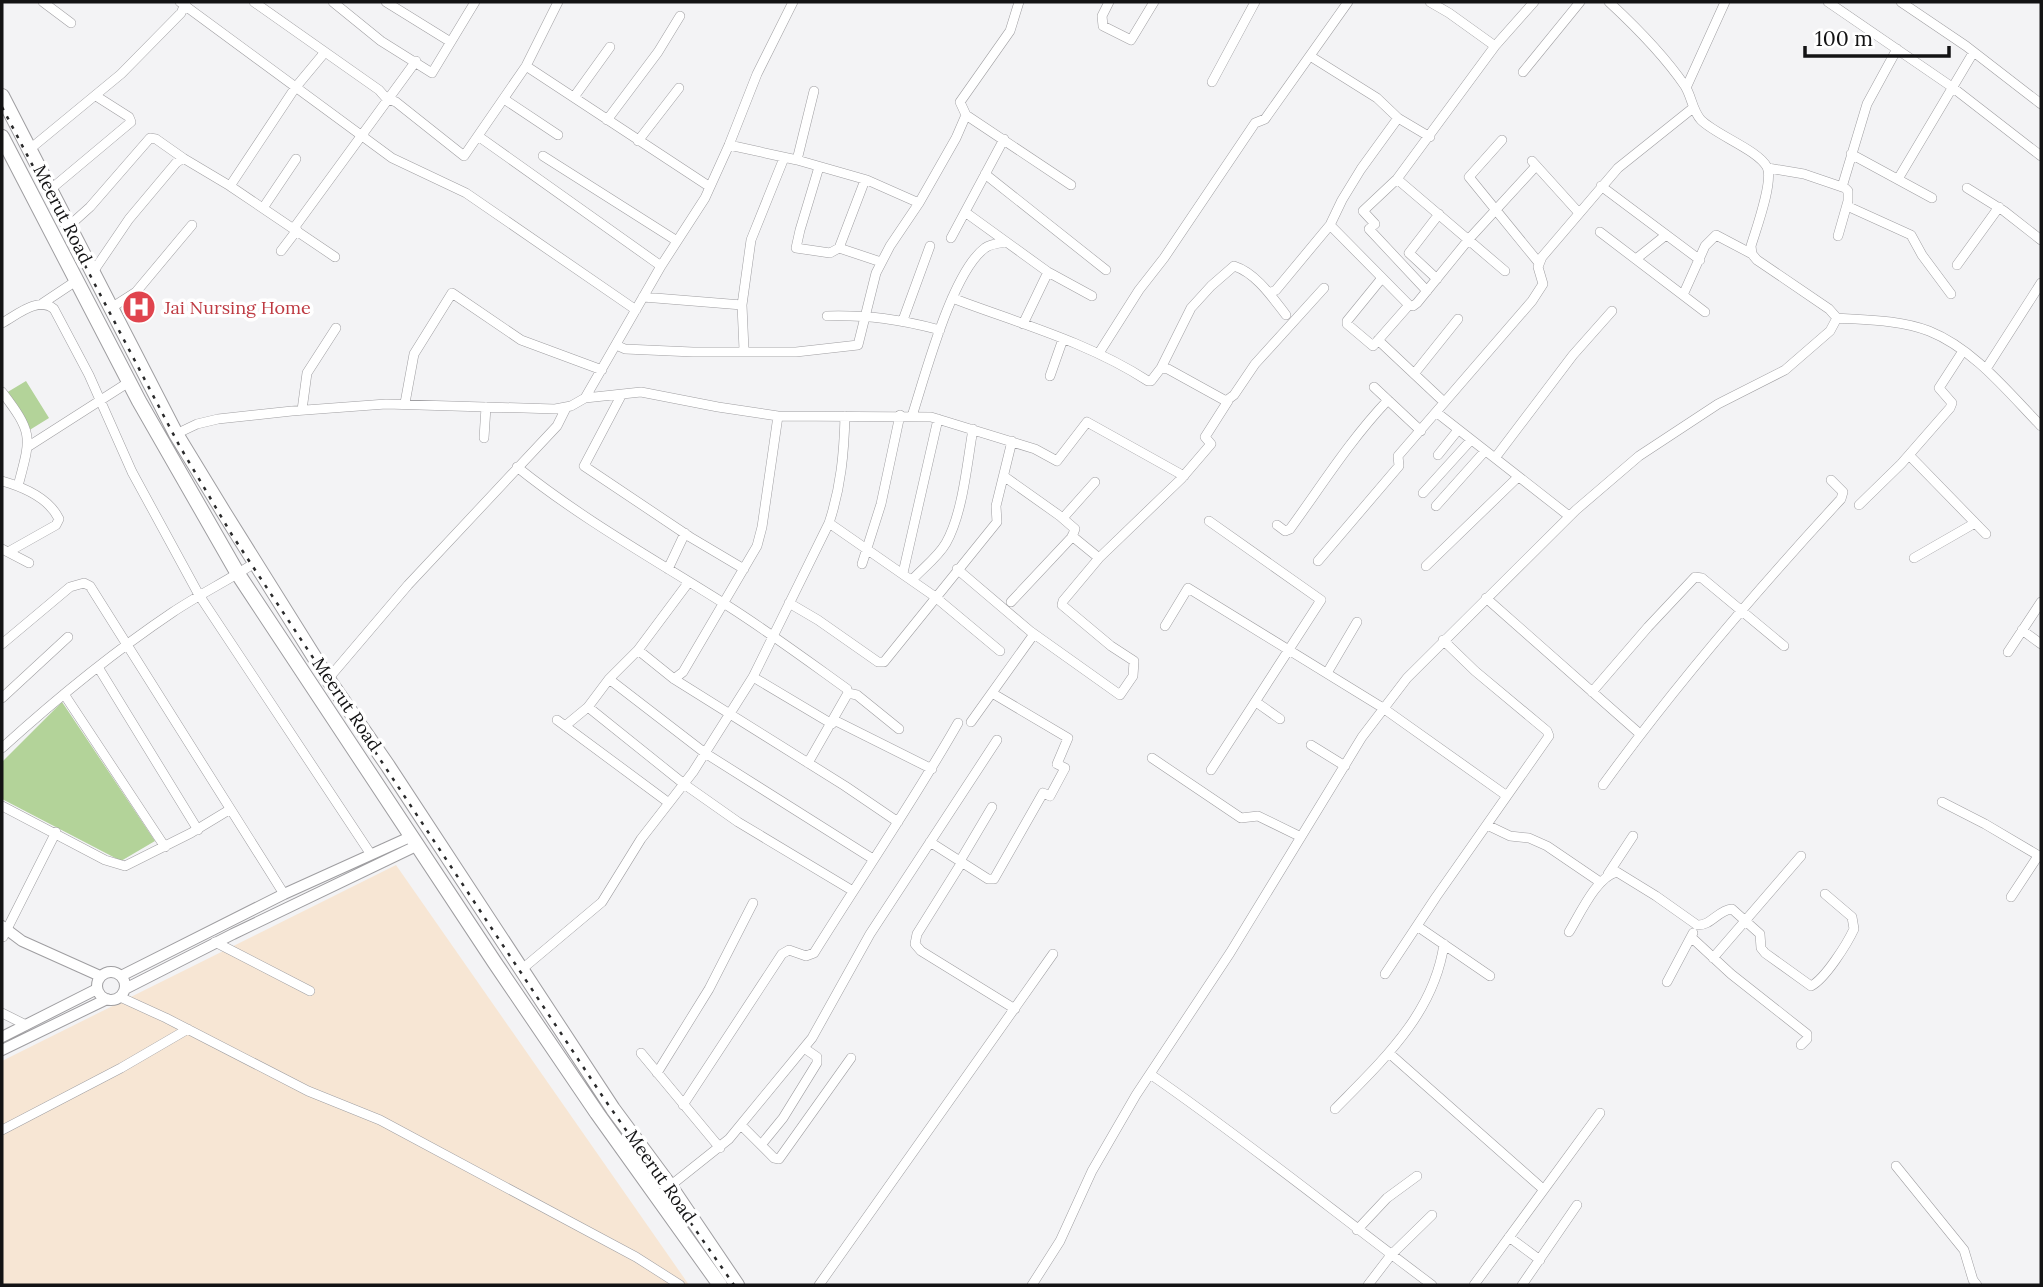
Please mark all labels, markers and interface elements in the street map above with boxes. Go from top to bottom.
scale bar [1805,14,1948,58]
text: 100 m [1815,25,1873,52]
street label: Meerut Road [28,161,98,267]
hospital icon: Jai Nursing Home [120,288,158,326]
place label: Jai Nursing Home [163,296,311,319]
street label: Meerut Road [307,653,387,755]
street label: Meerut Road [621,1125,701,1227]

